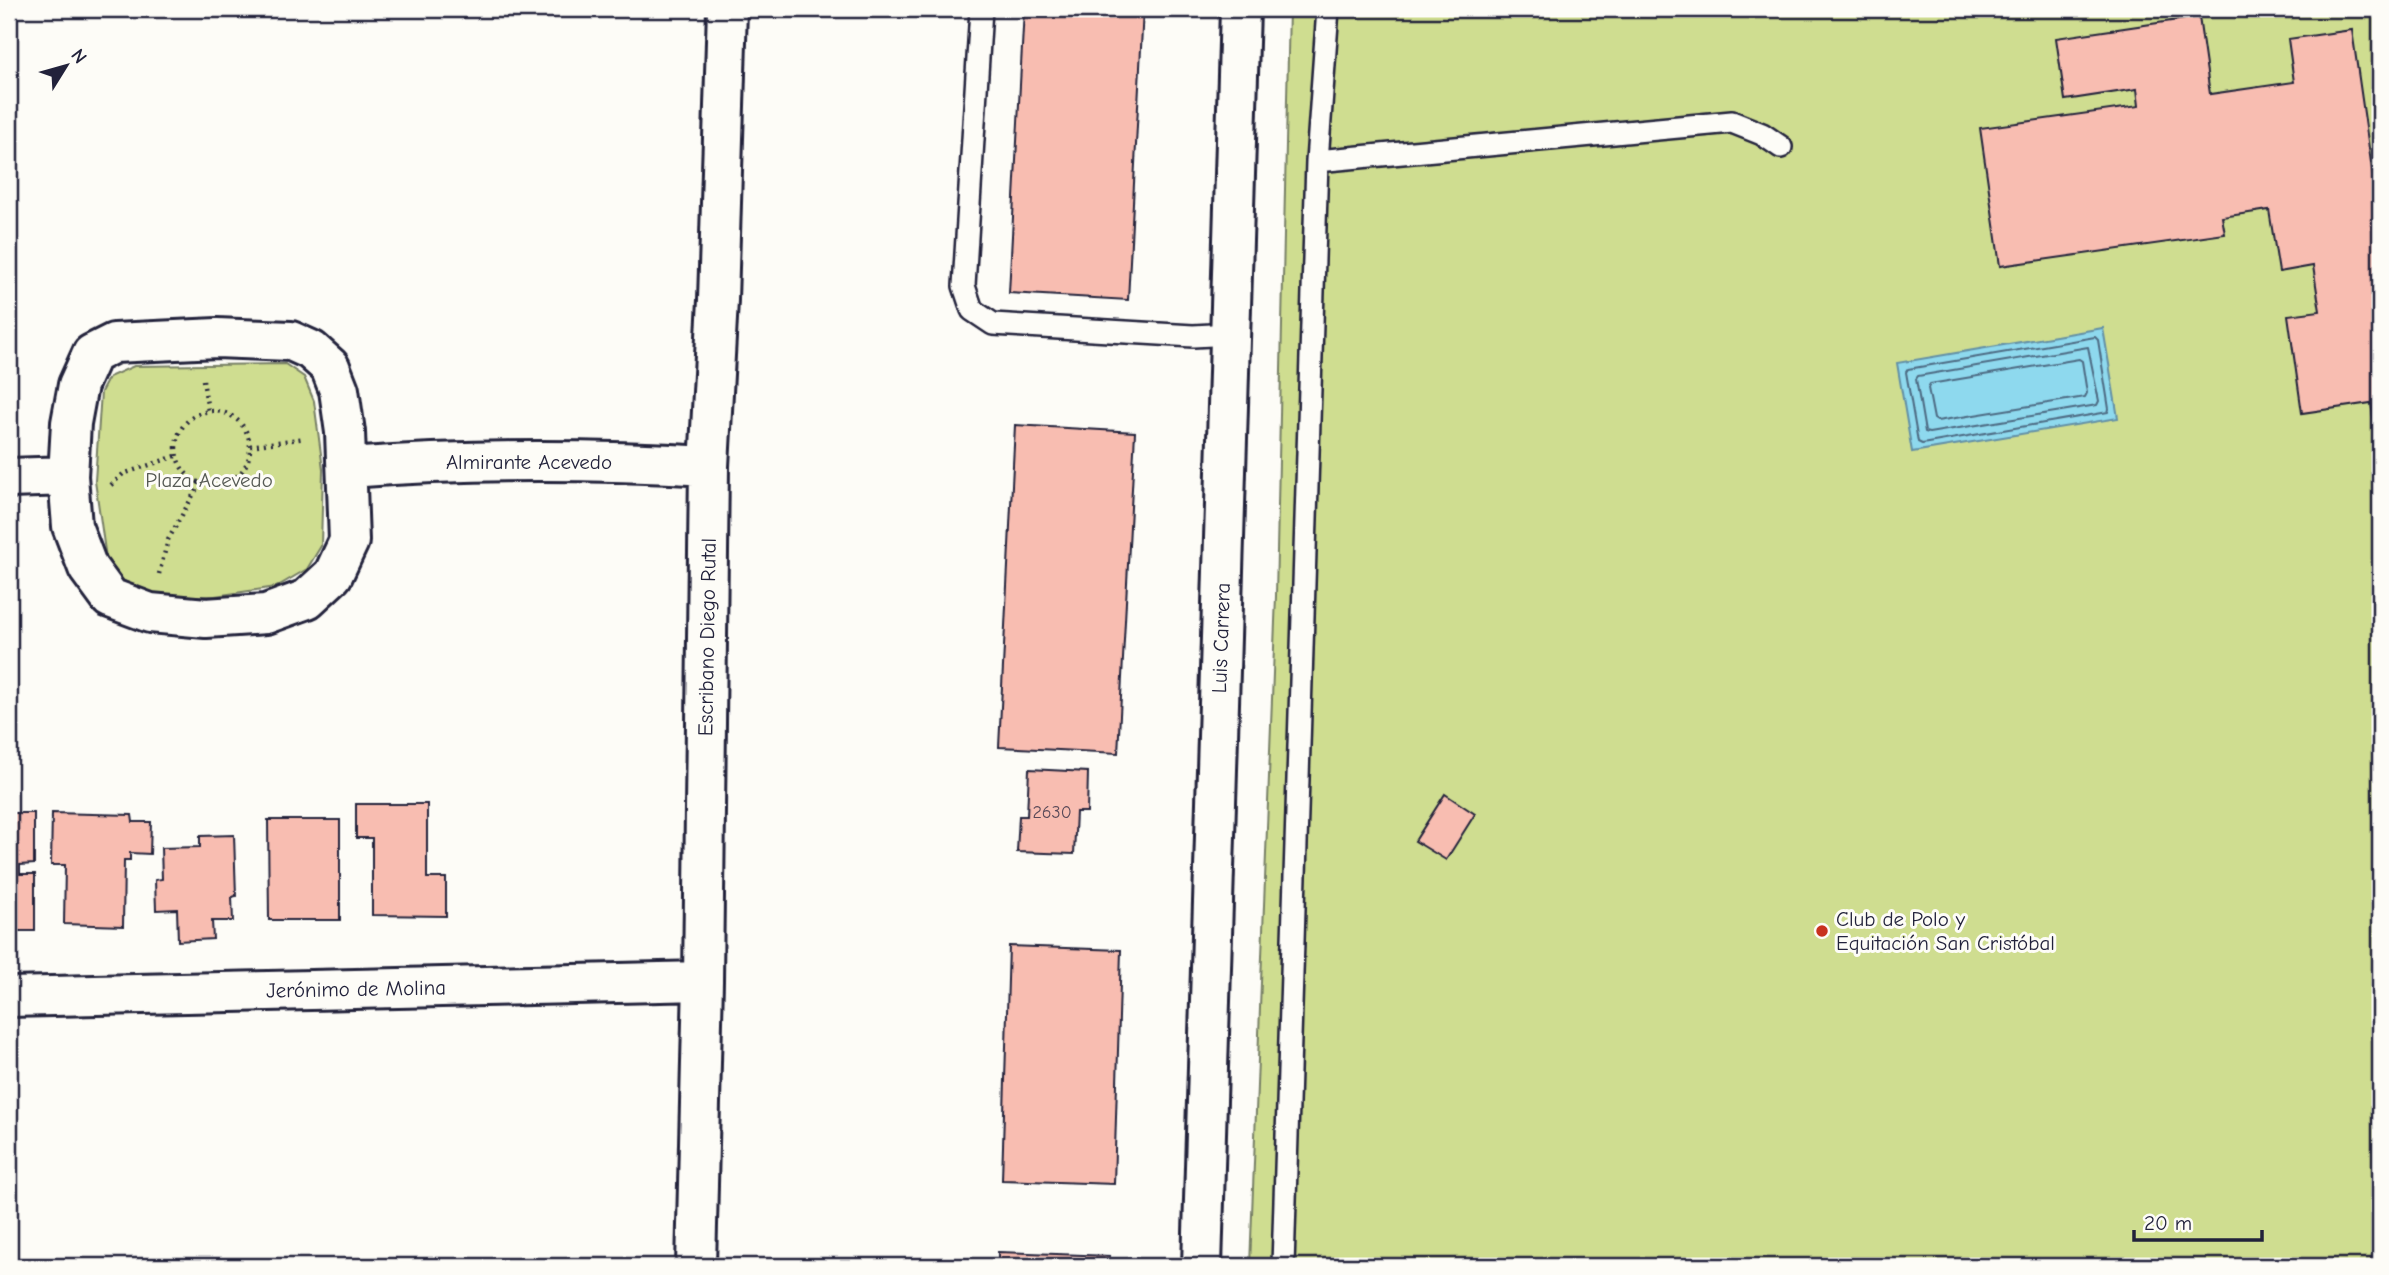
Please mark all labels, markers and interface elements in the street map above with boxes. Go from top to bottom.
north arrow [32,32,102,102]
text: N [66,45,91,68]
street label: Almirante Acevedo [446,450,612,474]
park label: Plaza Acevedo [145,468,273,492]
street label: Escribano Diego Rutal [693,538,721,736]
street label: Luis Carrera [1207,582,1235,694]
house number: 2630 [1032,802,1072,823]
place label: Club de Polo y Equitación San Cristóbal [1836,907,2055,955]
marker: Club de Polo y Equitación San Cristóbal [1814,923,1830,939]
street label: Jerónimo de Molina [266,975,446,1003]
scale bar [2134,1198,2261,1242]
text: 20 m [2144,1211,2192,1235]

